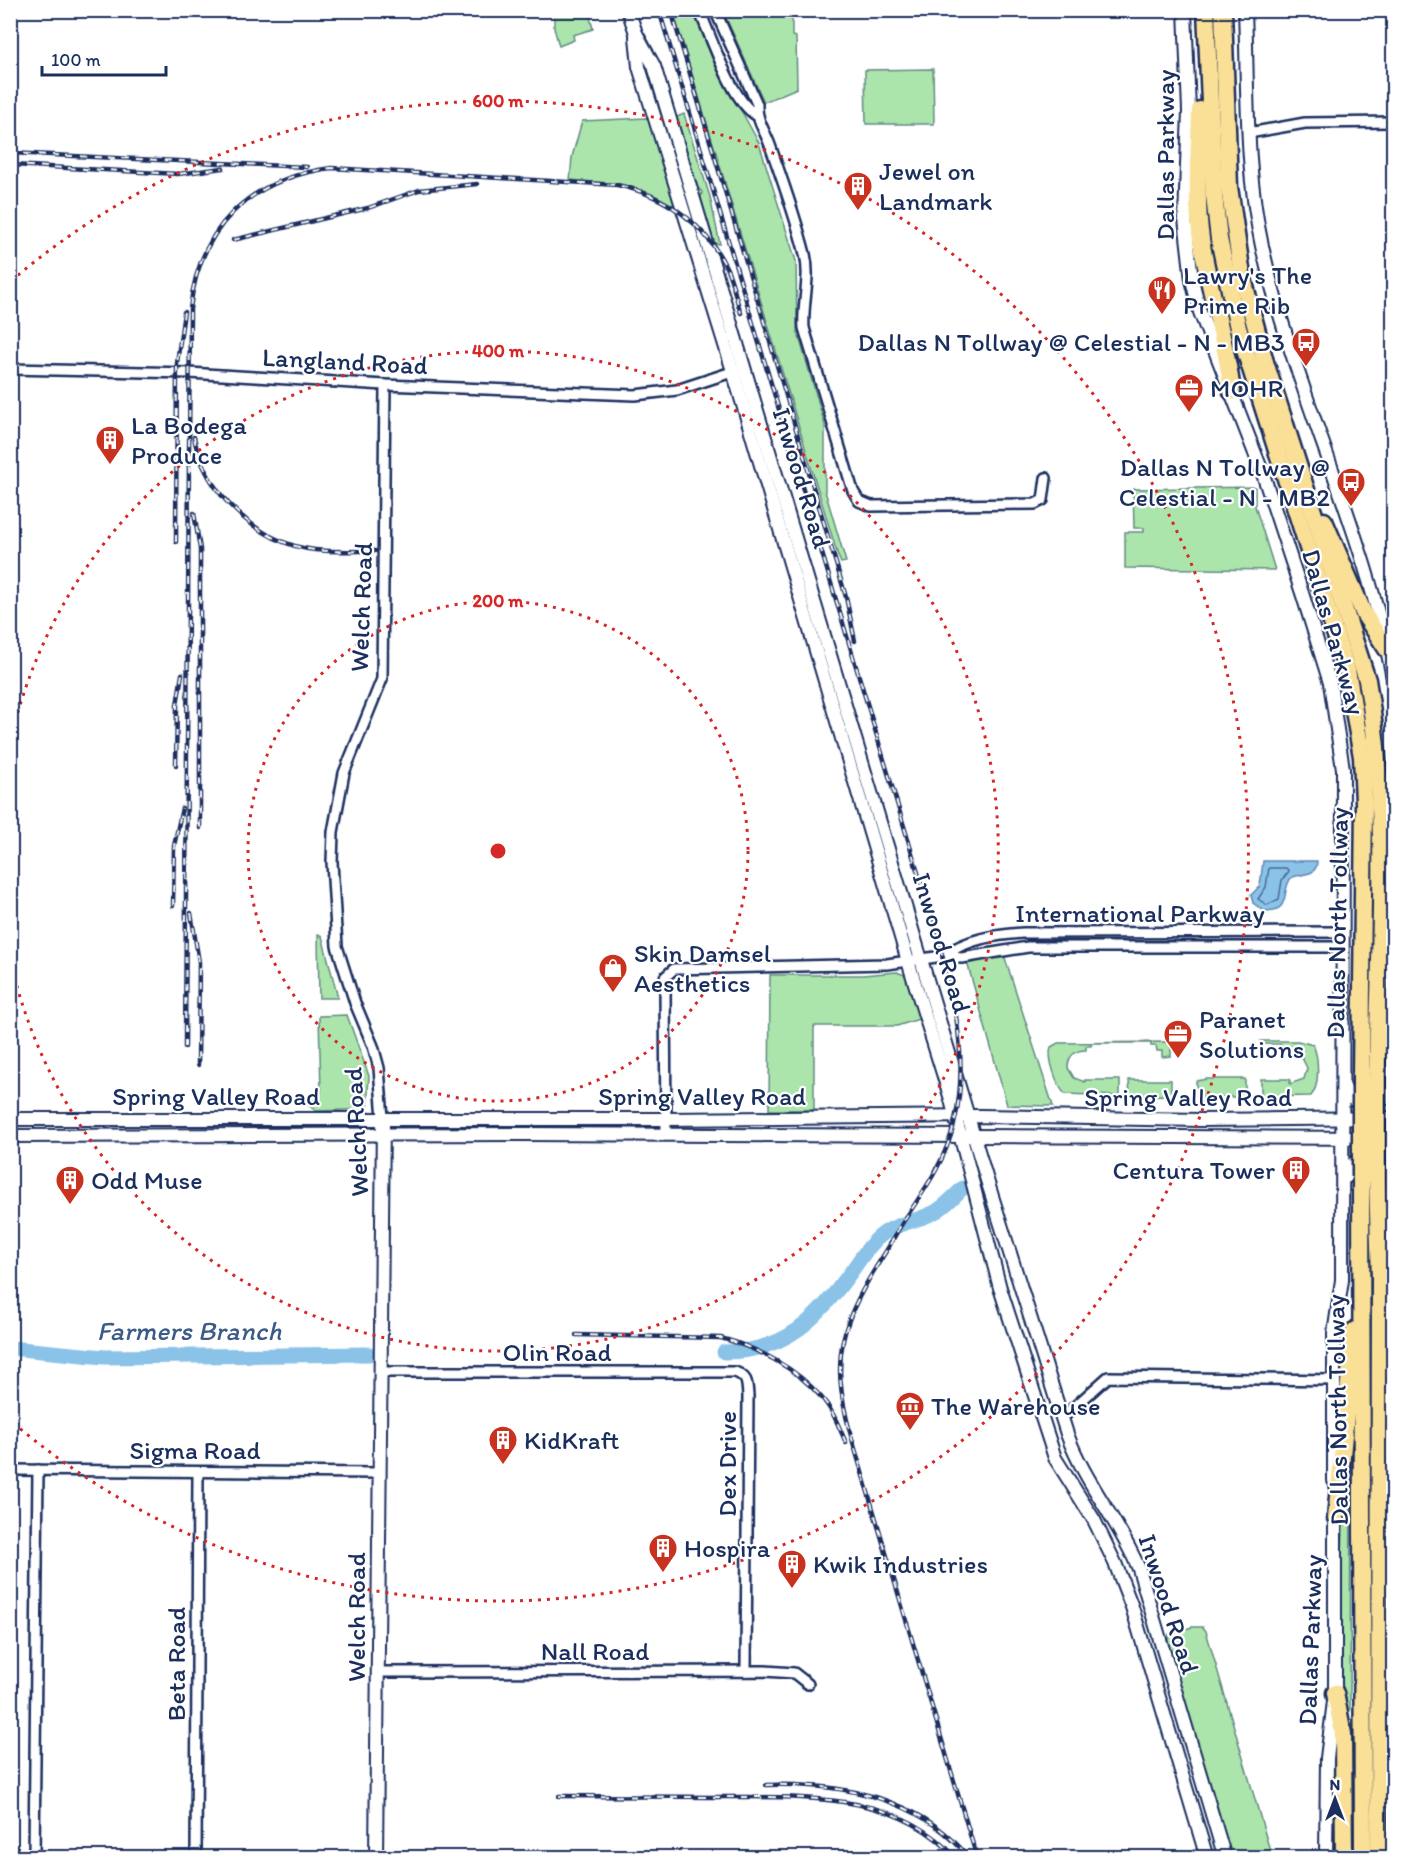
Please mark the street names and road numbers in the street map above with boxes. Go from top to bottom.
street label: Dallas Parkway [1149,70,1181,240]
street label: Langland Road [261,341,429,381]
street label: Inwood Road [765,404,839,553]
street label: Welch Road [343,541,379,672]
street label: Dallas Parkway [1295,545,1373,719]
street label: Dallas North Tollway [1319,807,1355,1039]
street label: Inwood Road [905,869,979,1018]
street label: International Parkway [1015,897,1265,929]
street label: Welch Road [337,1066,375,1198]
street label: Spring Valley Road [112,1080,320,1112]
street label: Spring Valley Road [598,1080,806,1112]
street label: Spring Valley Road [1084,1081,1292,1113]
street label: Dallas North Tollway [1319,1294,1355,1526]
street label: Olin Road [502,1336,612,1368]
street label: Dex Drive [711,1411,743,1517]
street label: Sigma Road [129,1434,261,1466]
street label: Inwood Road [1131,1530,1207,1679]
street label: Welch Road [340,1551,372,1682]
street label: Dallas Parkway [1291,1554,1329,1726]
street label: Beta Road [160,1607,192,1721]
street label: Nall Road [541,1635,649,1667]

